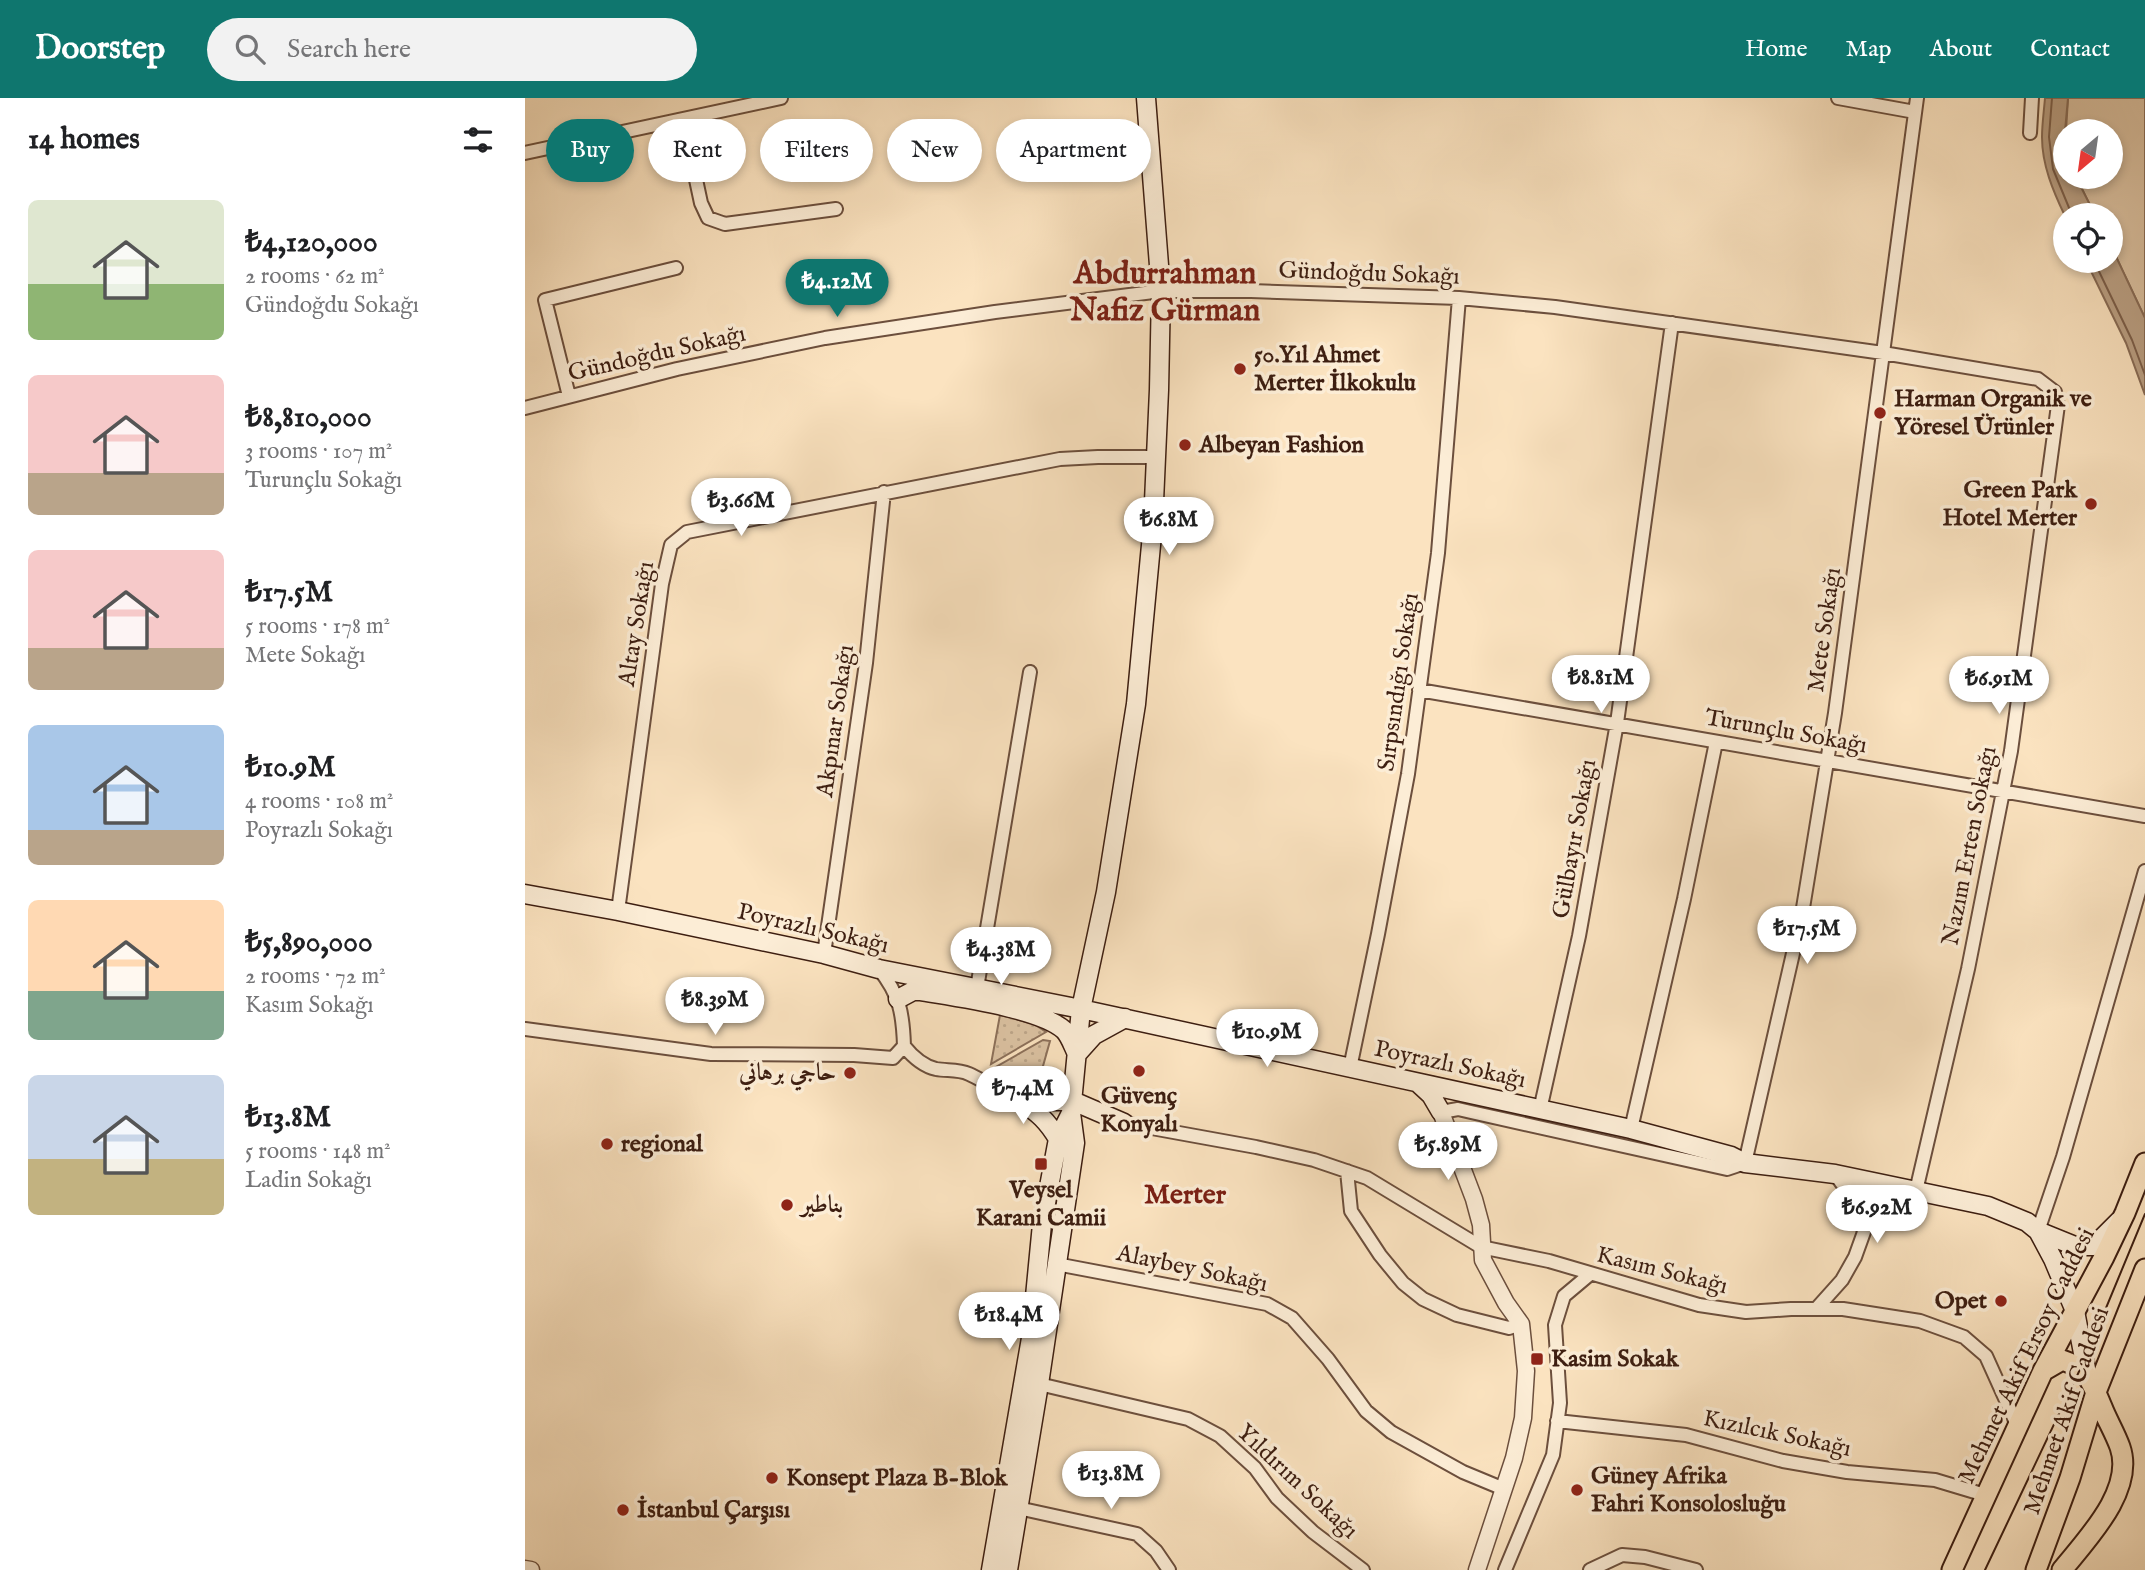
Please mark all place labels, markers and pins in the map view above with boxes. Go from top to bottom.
pin: ₺4.12M [780,260,894,319]
place label: 50.Yıl Ahmet Merter İlkokulu [1254,340,1417,399]
marker: 50.Yıl Ahmet Merter İlkokulu [1232,361,1248,377]
place label: Harman Organik ve Yöresel Ürünler [1894,384,2092,443]
marker: Harman Organik ve Yöresel Ürünler [1872,405,1888,421]
place label: Albeyan Fashion [1198,430,1364,461]
marker: Albeyan Fashion [1177,437,1193,453]
place label: Green Park Hotel Merter [1943,475,2078,534]
pin: ₺3.66M [684,478,798,538]
marker: Green Park Hotel Merter [2083,496,2099,512]
pin: ₺6.8M [1120,498,1218,557]
pin: ₺8.81M [1544,656,1658,715]
pin: ₺6.91M [1942,656,2056,716]
pin: ₺17.5M [1750,906,1864,966]
pin: ₺4.38M [944,928,1058,987]
pin: ₺8.39M [658,978,772,1037]
pin: ₺10.9M [1210,1010,1324,1069]
place label: حاجي برهاني [738,1058,836,1091]
marker: Güvenç Konyalı [1131,1063,1147,1079]
marker: حاجي برهاني [842,1065,858,1081]
pin: ₺7.4M [974,1066,1072,1126]
place label: Güvenç Konyalı [1100,1081,1178,1140]
pin: ₺5.89M [1391,1122,1505,1182]
place label: regional [621,1129,703,1160]
marker: regional [599,1136,615,1152]
marker: Veysel Karani Camii [1033,1156,1049,1172]
place label: Veysel Karani Camii [976,1175,1107,1234]
pin: ₺6.92M [1820,1186,1934,1245]
place label: بناطير [798,1190,843,1221]
marker: بناطير [779,1197,795,1213]
place label: Opet [1935,1286,1988,1317]
pin: ₺18.4M [952,1292,1066,1352]
marker: Opet [1993,1293,2009,1309]
place label: Kasim Sokak [1551,1344,1680,1375]
marker: Kasim Sokak [1529,1351,1545,1367]
pin: ₺13.8M [1054,1452,1168,1511]
place label: Güney Afrika Fahri Konsolosluğu [1591,1461,1786,1520]
place label: Konsept Plaza B-Blok [786,1463,1009,1494]
marker: Konsept Plaza B-Blok [764,1470,780,1486]
marker: Güney Afrika Fahri Konsolosluğu [1569,1482,1585,1498]
place label: İstanbul Çarşısı [637,1495,791,1526]
marker: İstanbul Çarşısı [615,1502,631,1518]

